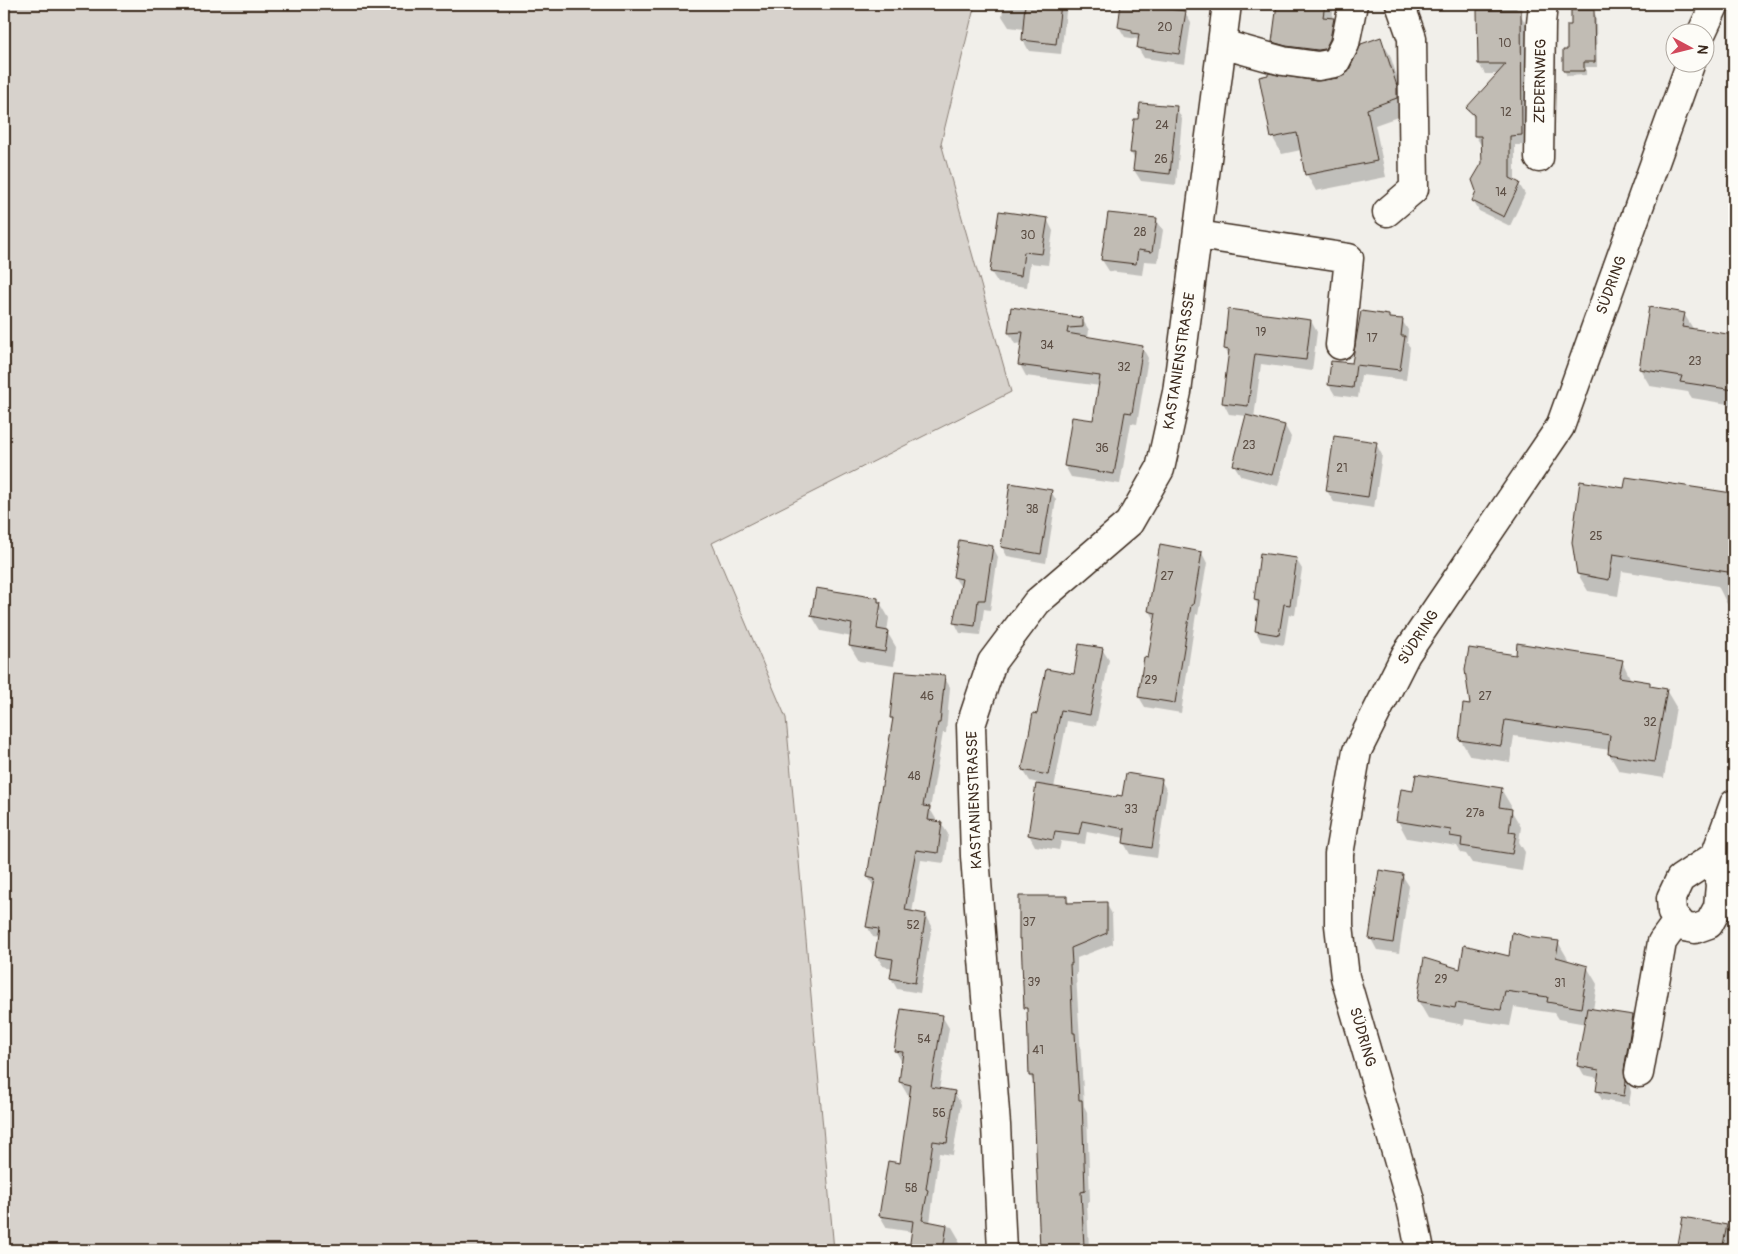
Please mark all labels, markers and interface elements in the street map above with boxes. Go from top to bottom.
house number: 20 [1158,20,1172,35]
north arrow [1666,22,1716,72]
house number: 10 [1499,36,1511,51]
street label: ZEDERNWEG [1530,38,1551,123]
text: N [1693,44,1711,55]
house number: 12 [1500,105,1512,120]
house number: 24 [1155,118,1169,133]
house number: 26 [1154,152,1168,167]
house number: 14 [1495,185,1507,200]
house number: 28 [1134,225,1146,240]
house number: 30 [1021,228,1035,243]
street label: SÜDRING [1592,253,1631,317]
street label: KASTANIENSTRASSE [1159,291,1200,431]
house number: 19 [1256,325,1266,340]
house number: 17 [1366,331,1378,346]
house number: 34 [1040,338,1054,353]
house number: 23 [1688,354,1702,369]
house number: 32 [1117,360,1131,375]
house number: 23 [1242,438,1256,453]
house number: 36 [1095,441,1109,456]
house number: 21 [1336,461,1348,476]
house number: 38 [1026,502,1038,517]
house number: 25 [1589,529,1603,544]
house number: 27 [1160,569,1174,584]
street label: SÜDRING [1394,606,1443,668]
house number: 29 [1145,673,1157,688]
house number: 46 [920,689,934,704]
house number: 27 [1478,689,1492,704]
house number: 32 [1643,715,1657,730]
street label: KASTANIENSTRASSE [963,730,986,870]
house number: 48 [907,769,921,784]
house number: 33 [1124,802,1138,817]
house number: 27a [1466,806,1485,821]
house number: 37 [1022,915,1036,930]
house number: 52 [906,918,920,933]
house number: 29 [1435,972,1447,987]
house number: 39 [1028,975,1040,990]
house number: 31 [1554,976,1566,991]
street label: SÜDRING [1345,1005,1380,1069]
house number: 54 [917,1032,931,1047]
house number: 41 [1032,1043,1044,1058]
house number: 56 [932,1106,946,1121]
house number: 58 [905,1181,917,1196]

